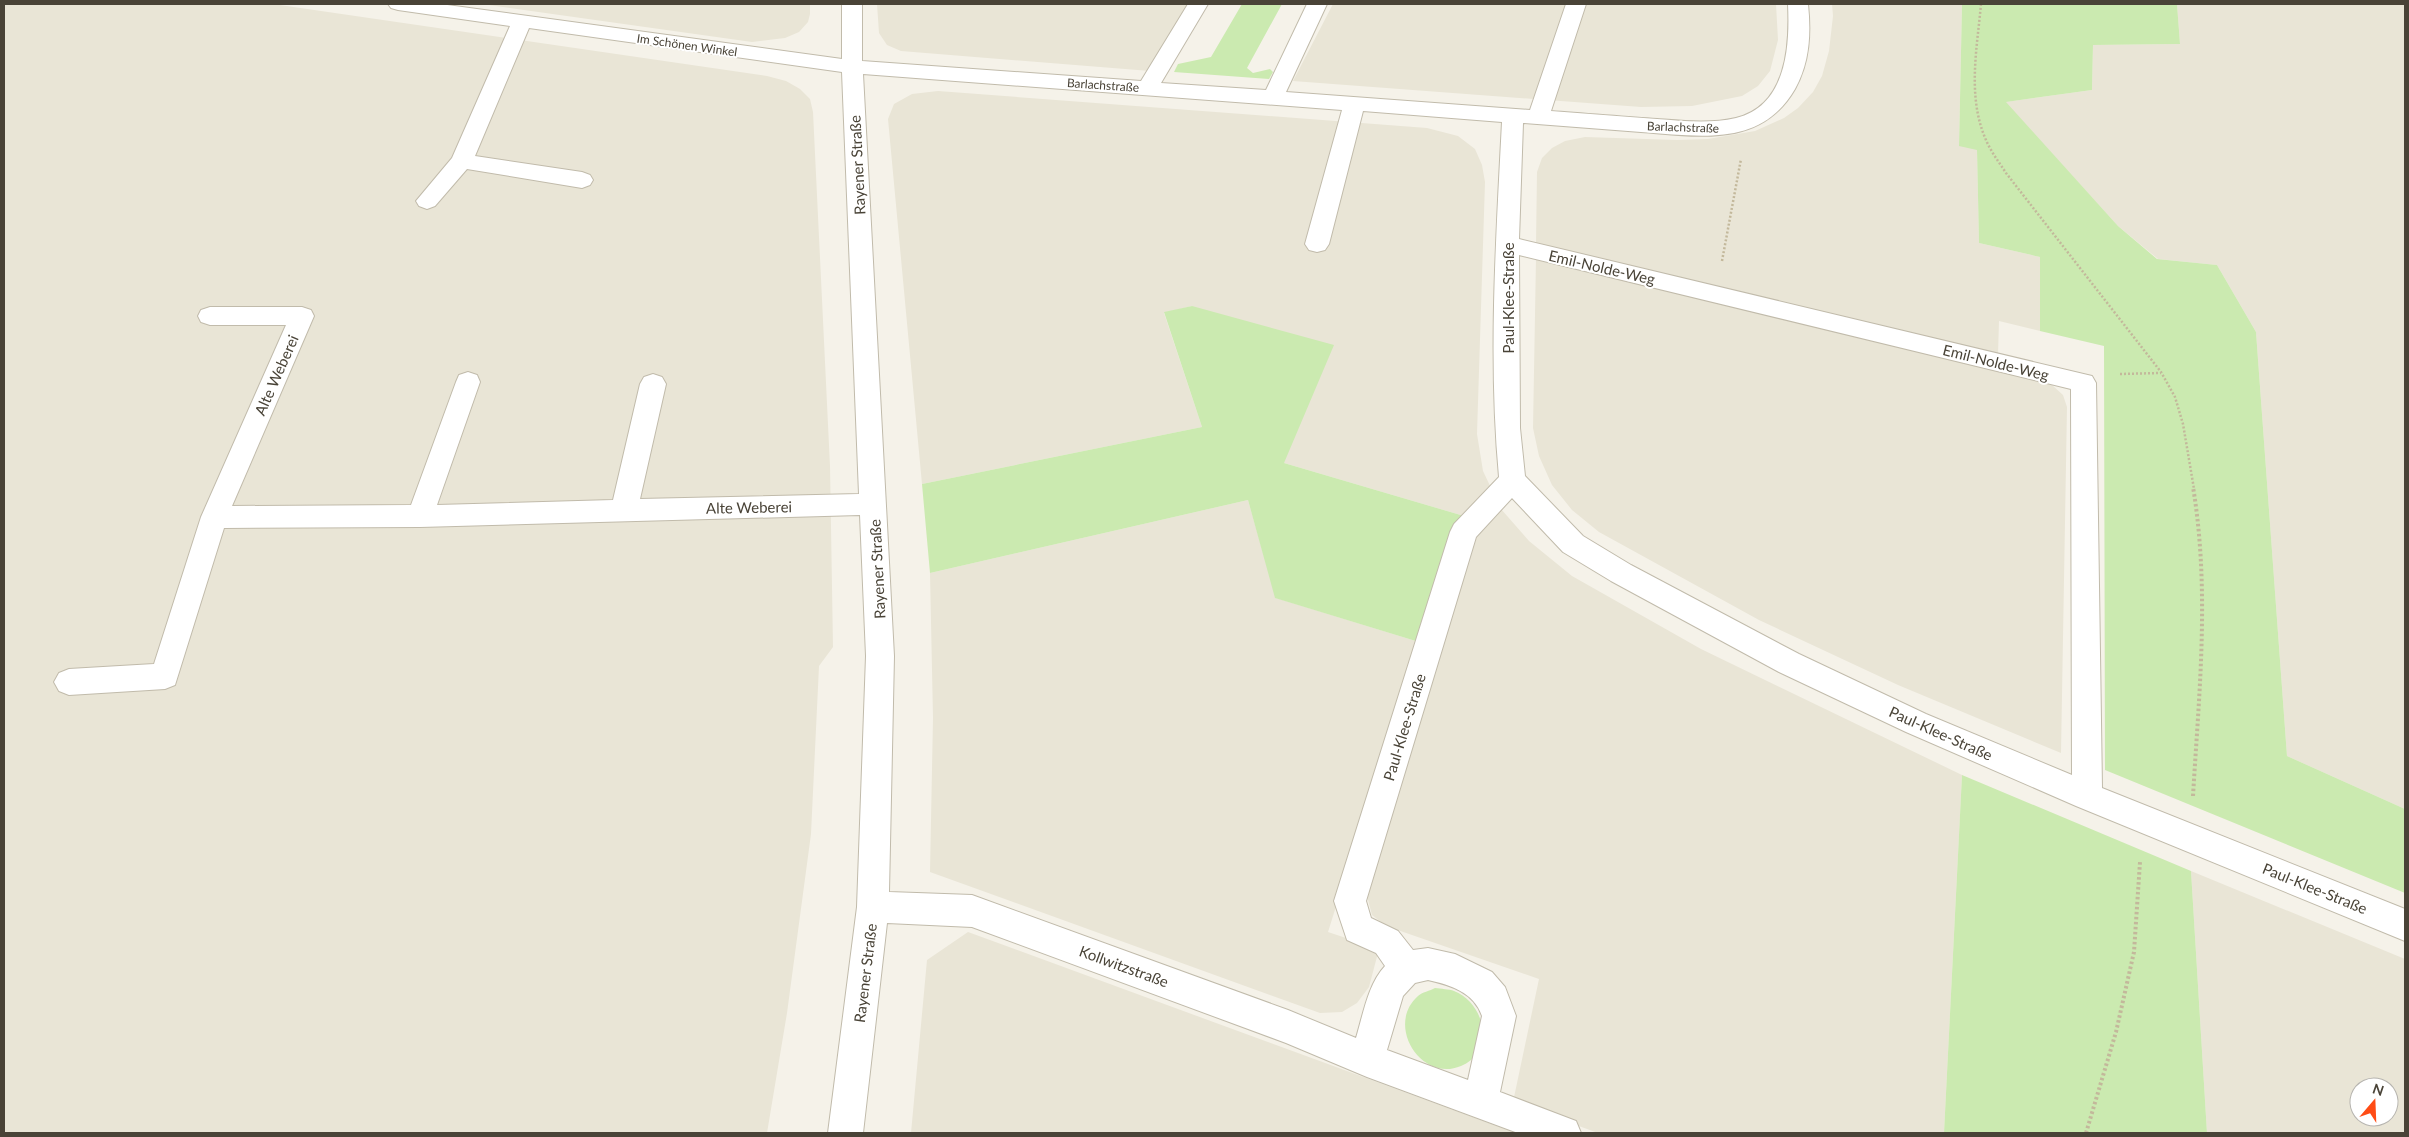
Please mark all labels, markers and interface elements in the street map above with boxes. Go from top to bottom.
street label: Im Schönen Winkel [636,31,738,59]
street label: Barlachstraße [1066,75,1140,95]
street label: Rayener Straße [845,115,869,215]
street label: Barlachstraße [1647,118,1719,136]
street label: Paul-Klee-Straße [1499,242,1517,354]
street label: Emil-Nolde-Weg [1547,246,1657,288]
street label: Alte Weberei [250,332,302,418]
street label: Emil-Nolde-Weg [1941,340,2051,384]
street label: Alte Weberei [706,497,792,517]
street label: Rayener Straße [865,519,889,619]
street label: Paul-Klee-Straße [1379,671,1429,783]
street label: Paul-Klee-Straße [1887,702,1996,764]
street label: Paul-Klee-Straße [2260,859,2370,917]
street label: Rayener Straße [850,922,880,1024]
street label: Kollwitzstraße [1077,942,1171,991]
north arrow [2349,1077,2399,1127]
text: N [2371,1079,2386,1099]

